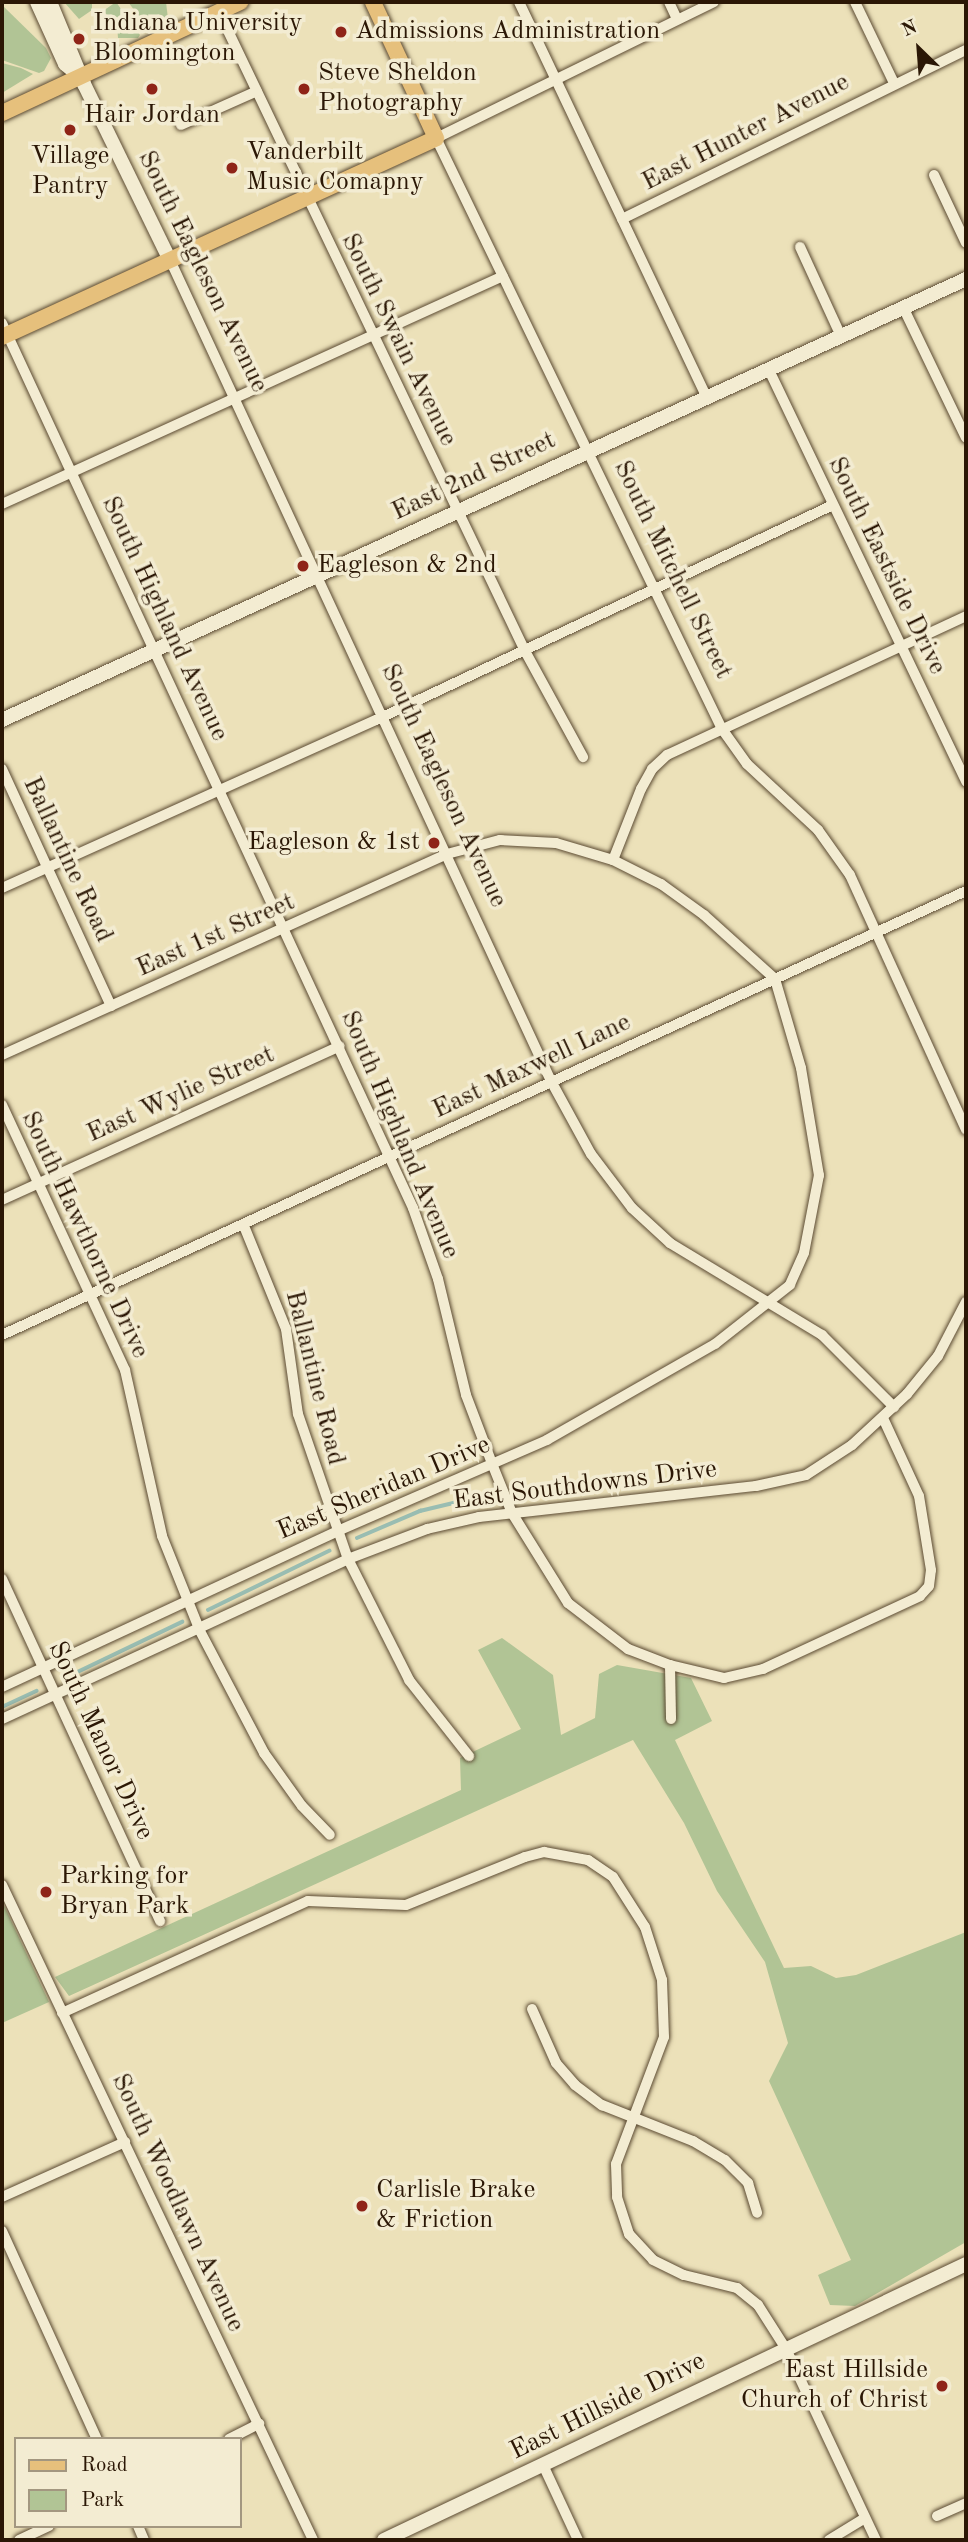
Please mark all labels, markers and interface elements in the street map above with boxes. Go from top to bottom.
place label: Indiana University Bloomington [93,8,303,70]
north arrow [884,14,954,84]
place label: Admissions Administration [355,16,660,48]
text: N [899,18,921,41]
marker: Admissions Administration [333,24,349,40]
marker: Indiana University Bloomington [71,31,87,47]
place label: Steve Sheldon Photography [318,58,477,119]
street label: East Hunter Avenue [637,67,855,199]
marker: Hair Jordan [144,81,160,97]
marker: Steve Sheldon Photography [296,81,312,97]
place label: Hair Jordan [84,100,220,132]
marker: Village Pantry [62,122,78,138]
place label: Vanderbilt Music Comapny [246,137,424,198]
place label: Village Pantry [31,141,109,202]
street label: South Eagleson Avenue [130,146,274,398]
marker: Vanderbilt Music Comapny [224,160,240,176]
street label: South Swain Avenue [333,229,463,451]
street label: East 2nd Street [387,425,561,529]
street label: South Eastside Drive [820,452,952,680]
street label: South Mitchell Street [606,456,738,684]
street label: South Highland Avenue [94,492,234,746]
place label: Eagleson & 2nd [317,550,497,582]
marker: Eagleson & 2nd [295,558,311,574]
street label: South Eagleson Avenue [373,659,513,913]
street label: Ballantine Road [15,772,119,948]
place label: Eagleson & 1st [248,827,420,859]
marker: Eagleson & 1st [426,835,442,851]
street label: East 1st Street [132,887,300,985]
street label: South Highland Avenue [333,1006,465,1264]
street label: East Maxwell Lane [428,1007,636,1127]
street label: East Wylie Street [82,1040,280,1150]
street label: South Hawthorne Drive [13,1107,155,1363]
street label: Ballantine Road [277,1287,351,1469]
street label: East Sheridan Drive [273,1430,495,1548]
street label: East Southdowns Drive [451,1454,719,1518]
street label: South Manor Drive [40,1637,160,1845]
place label: Parking for Bryan Park [60,1861,189,1923]
marker: Parking for Bryan Park [38,1884,54,1900]
street label: South Woodlawn Avenue [103,2069,251,2337]
place label: Carlisle Brake & Friction [376,2175,535,2236]
marker: Carlisle Brake & Friction [354,2198,370,2214]
street label: East Hillside Drive [505,2346,711,2468]
place label: East Hillside Church of Christ [741,2355,928,2416]
marker: East Hillside Church of Christ [934,2378,950,2394]
legend [14,2437,242,2528]
text: Road [81,2455,128,2476]
text: Park [81,2490,124,2511]

